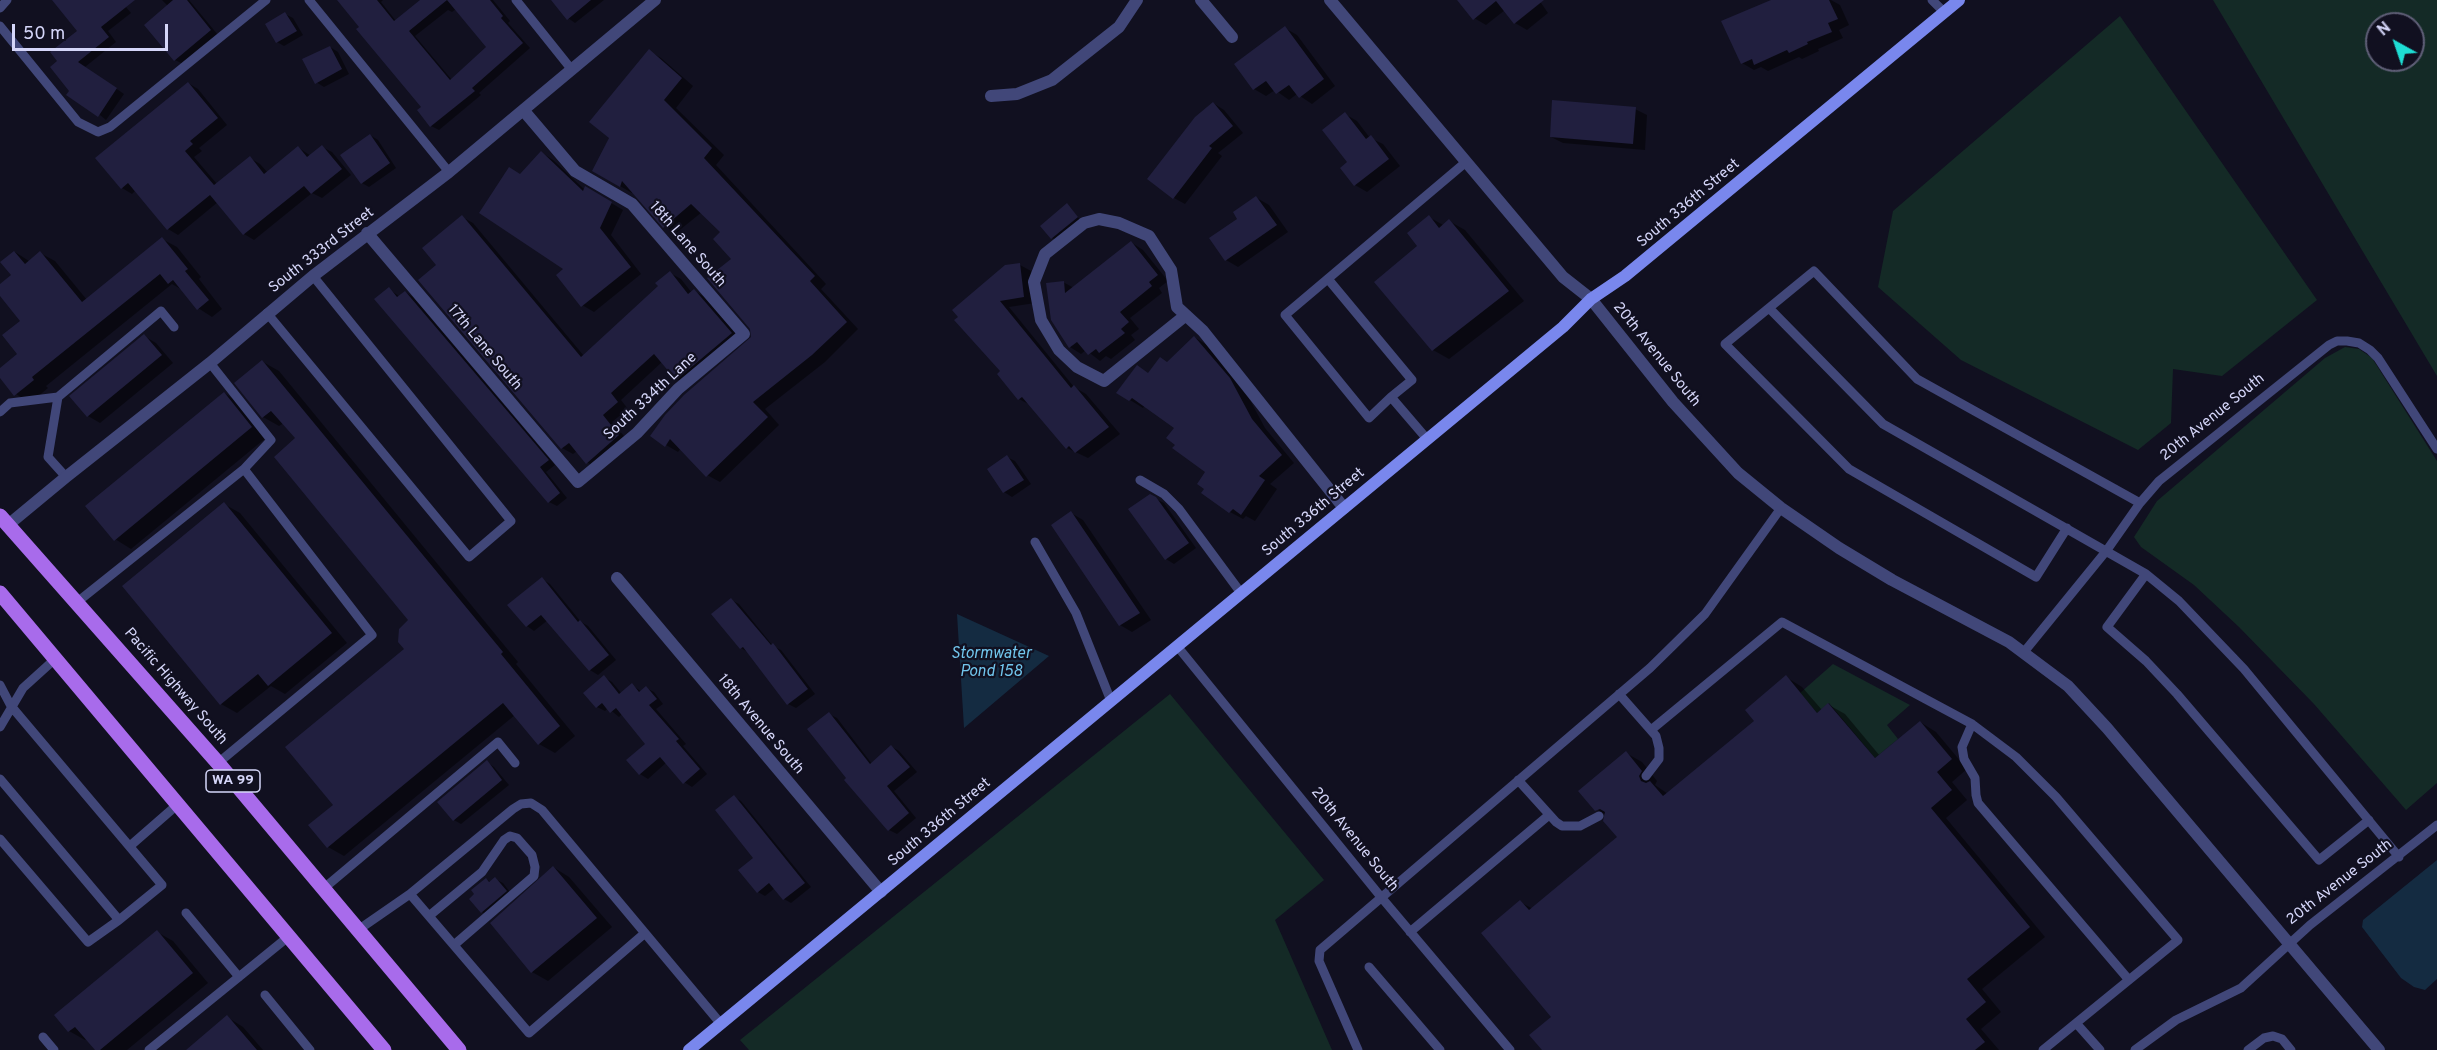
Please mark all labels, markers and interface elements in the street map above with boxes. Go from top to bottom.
scale bar [15,12,171,50]
north arrow [2365,12,2425,72]
text: N [2374,18,2396,41]
text: 50 m [23,23,65,46]
street label: South 336th Street [1634,156,1744,252]
street label: 18th Lane South [645,198,729,292]
street label: South 333rd Street [266,204,378,298]
street label: 20th Avenue South [1608,299,1704,411]
street label: 17th Lane South [443,301,525,395]
street label: South 334th Lane [601,349,701,445]
street label: 20th Avenue South [2157,370,2269,466]
street label: South 336th Street [1259,465,1369,561]
street label: Pacific Highway South [119,625,231,749]
water label: Stormwater Pond 158 [951,645,1031,683]
street label: 18th Avenue South [713,671,807,779]
road number: WA 99 [206,770,260,792]
street label: South 336th Street [885,775,995,871]
street label: 20th Avenue South [1306,784,1402,896]
street label: 20th Avenue South [2284,836,2396,930]

